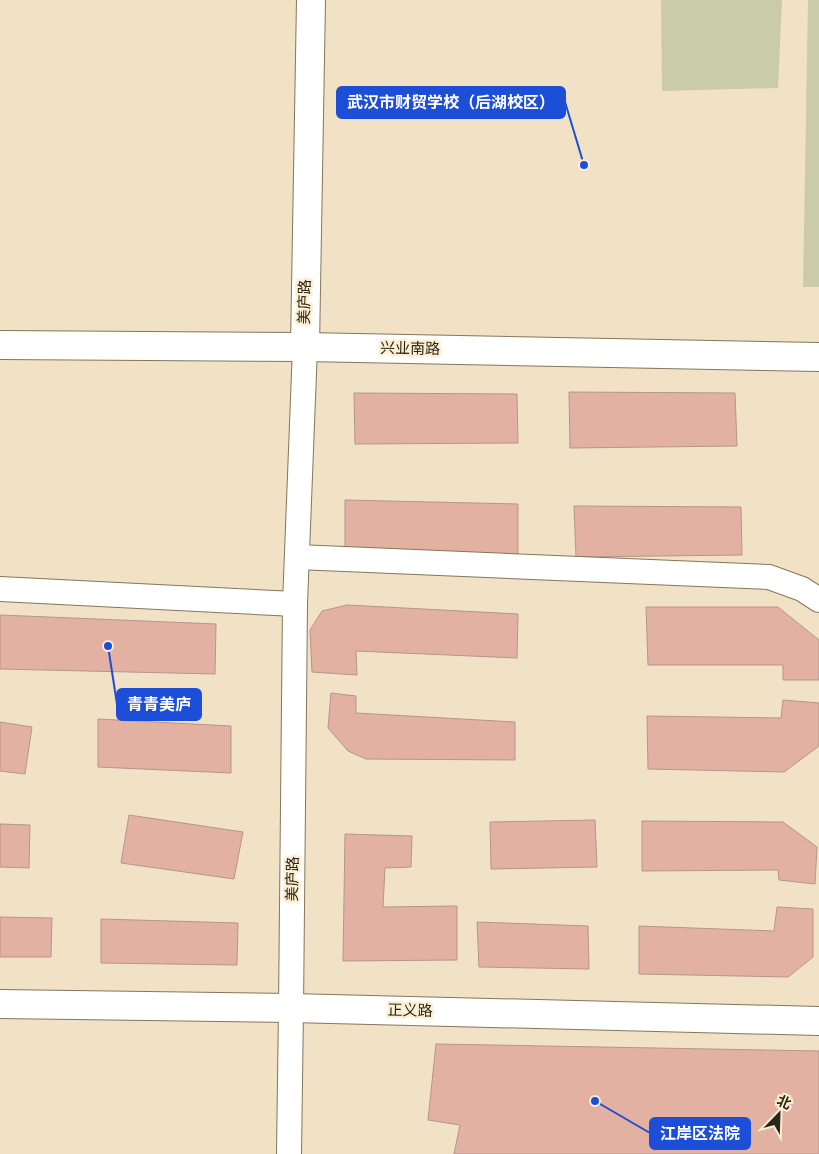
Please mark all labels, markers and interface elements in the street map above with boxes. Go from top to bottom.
callout: 武汉市财贸学校（后湖校区） [337,87,565,118]
text: 武汉市财贸学校（后湖校区） [347,93,555,113]
street label: 美庐路 [295,279,315,325]
street label: 兴业南路 [380,339,440,359]
callout: 青青美庐 [117,689,201,720]
text: 青青美庐 [127,696,191,715]
street label: 美庐路 [283,856,303,902]
street label: 正义路 [387,1001,433,1021]
north arrow [754,1089,804,1139]
text: 北 [774,1092,794,1113]
callout: 江岸区法院 [650,1118,750,1149]
text: 江岸区法院 [660,1125,740,1144]

